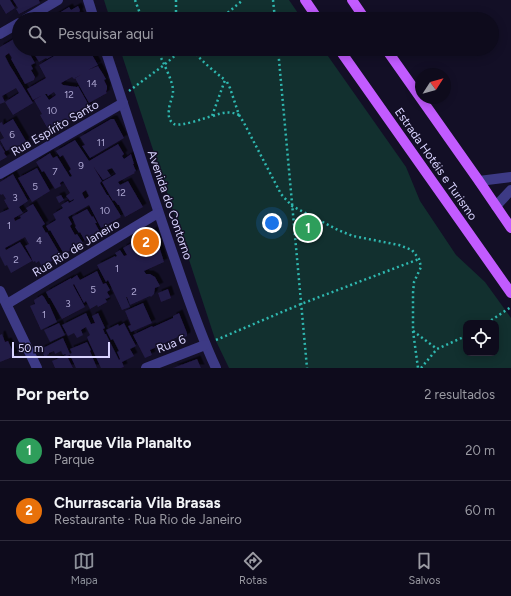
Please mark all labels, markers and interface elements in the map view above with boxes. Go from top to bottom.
search box [12,12,499,56]
icon: search [26,23,48,45]
text: Pesquisar aqui [58,25,154,43]
north arrow [415,68,451,104]
house number: 14 [87,77,97,90]
house number: 12 [64,88,74,101]
street label: Rua Espírito Santo [9,97,101,159]
house number: 10 [47,104,57,117]
street label: Estrada Hotéis e Turismo [392,105,480,223]
house number: 6 [9,128,15,141]
house number: 11 [97,136,105,149]
street label: Avenida do Contorno [145,149,195,262]
house number: 9 [78,159,84,172]
house number: 7 [52,165,58,178]
house number: 5 [32,180,38,193]
house number: 12 [116,186,126,199]
house number: 3 [12,191,18,204]
house number: 10 [100,204,110,217]
your location [262,213,282,233]
pin: 1 [295,213,321,243]
street label: Rua Rio de Janeiro [30,216,122,280]
house number: 1 [7,219,11,232]
pin: 2 [133,227,159,257]
house number: 4 [36,234,42,247]
house number: 2 [13,253,19,266]
house number: 1 [115,262,119,275]
house number: 5 [90,283,96,296]
house number: 2 [131,285,137,298]
house number: 3 [65,297,71,310]
house number: 1 [42,308,46,321]
map controls [463,320,499,356]
button: locate [463,320,499,356]
street label: Rua 6 [154,332,188,356]
scale bar [12,340,110,359]
text: 50 m [18,342,43,355]
text: Por perto [16,384,89,404]
text: 2 resultados [424,387,495,402]
text: Parque Vila Planalto [54,434,191,452]
text: 1 [26,443,32,458]
text: 20 m [465,443,495,458]
text: Parque [54,452,94,467]
text: Churrascaria Vila Brasas [54,494,221,512]
text: 2 [25,503,33,518]
text: 60 m [465,503,495,518]
text: Restaurante · Rua Rio de Janeiro [54,512,242,527]
tab: Mapa [71,550,98,587]
tab: Rotas [239,550,267,587]
tab: Salvos [408,550,440,587]

